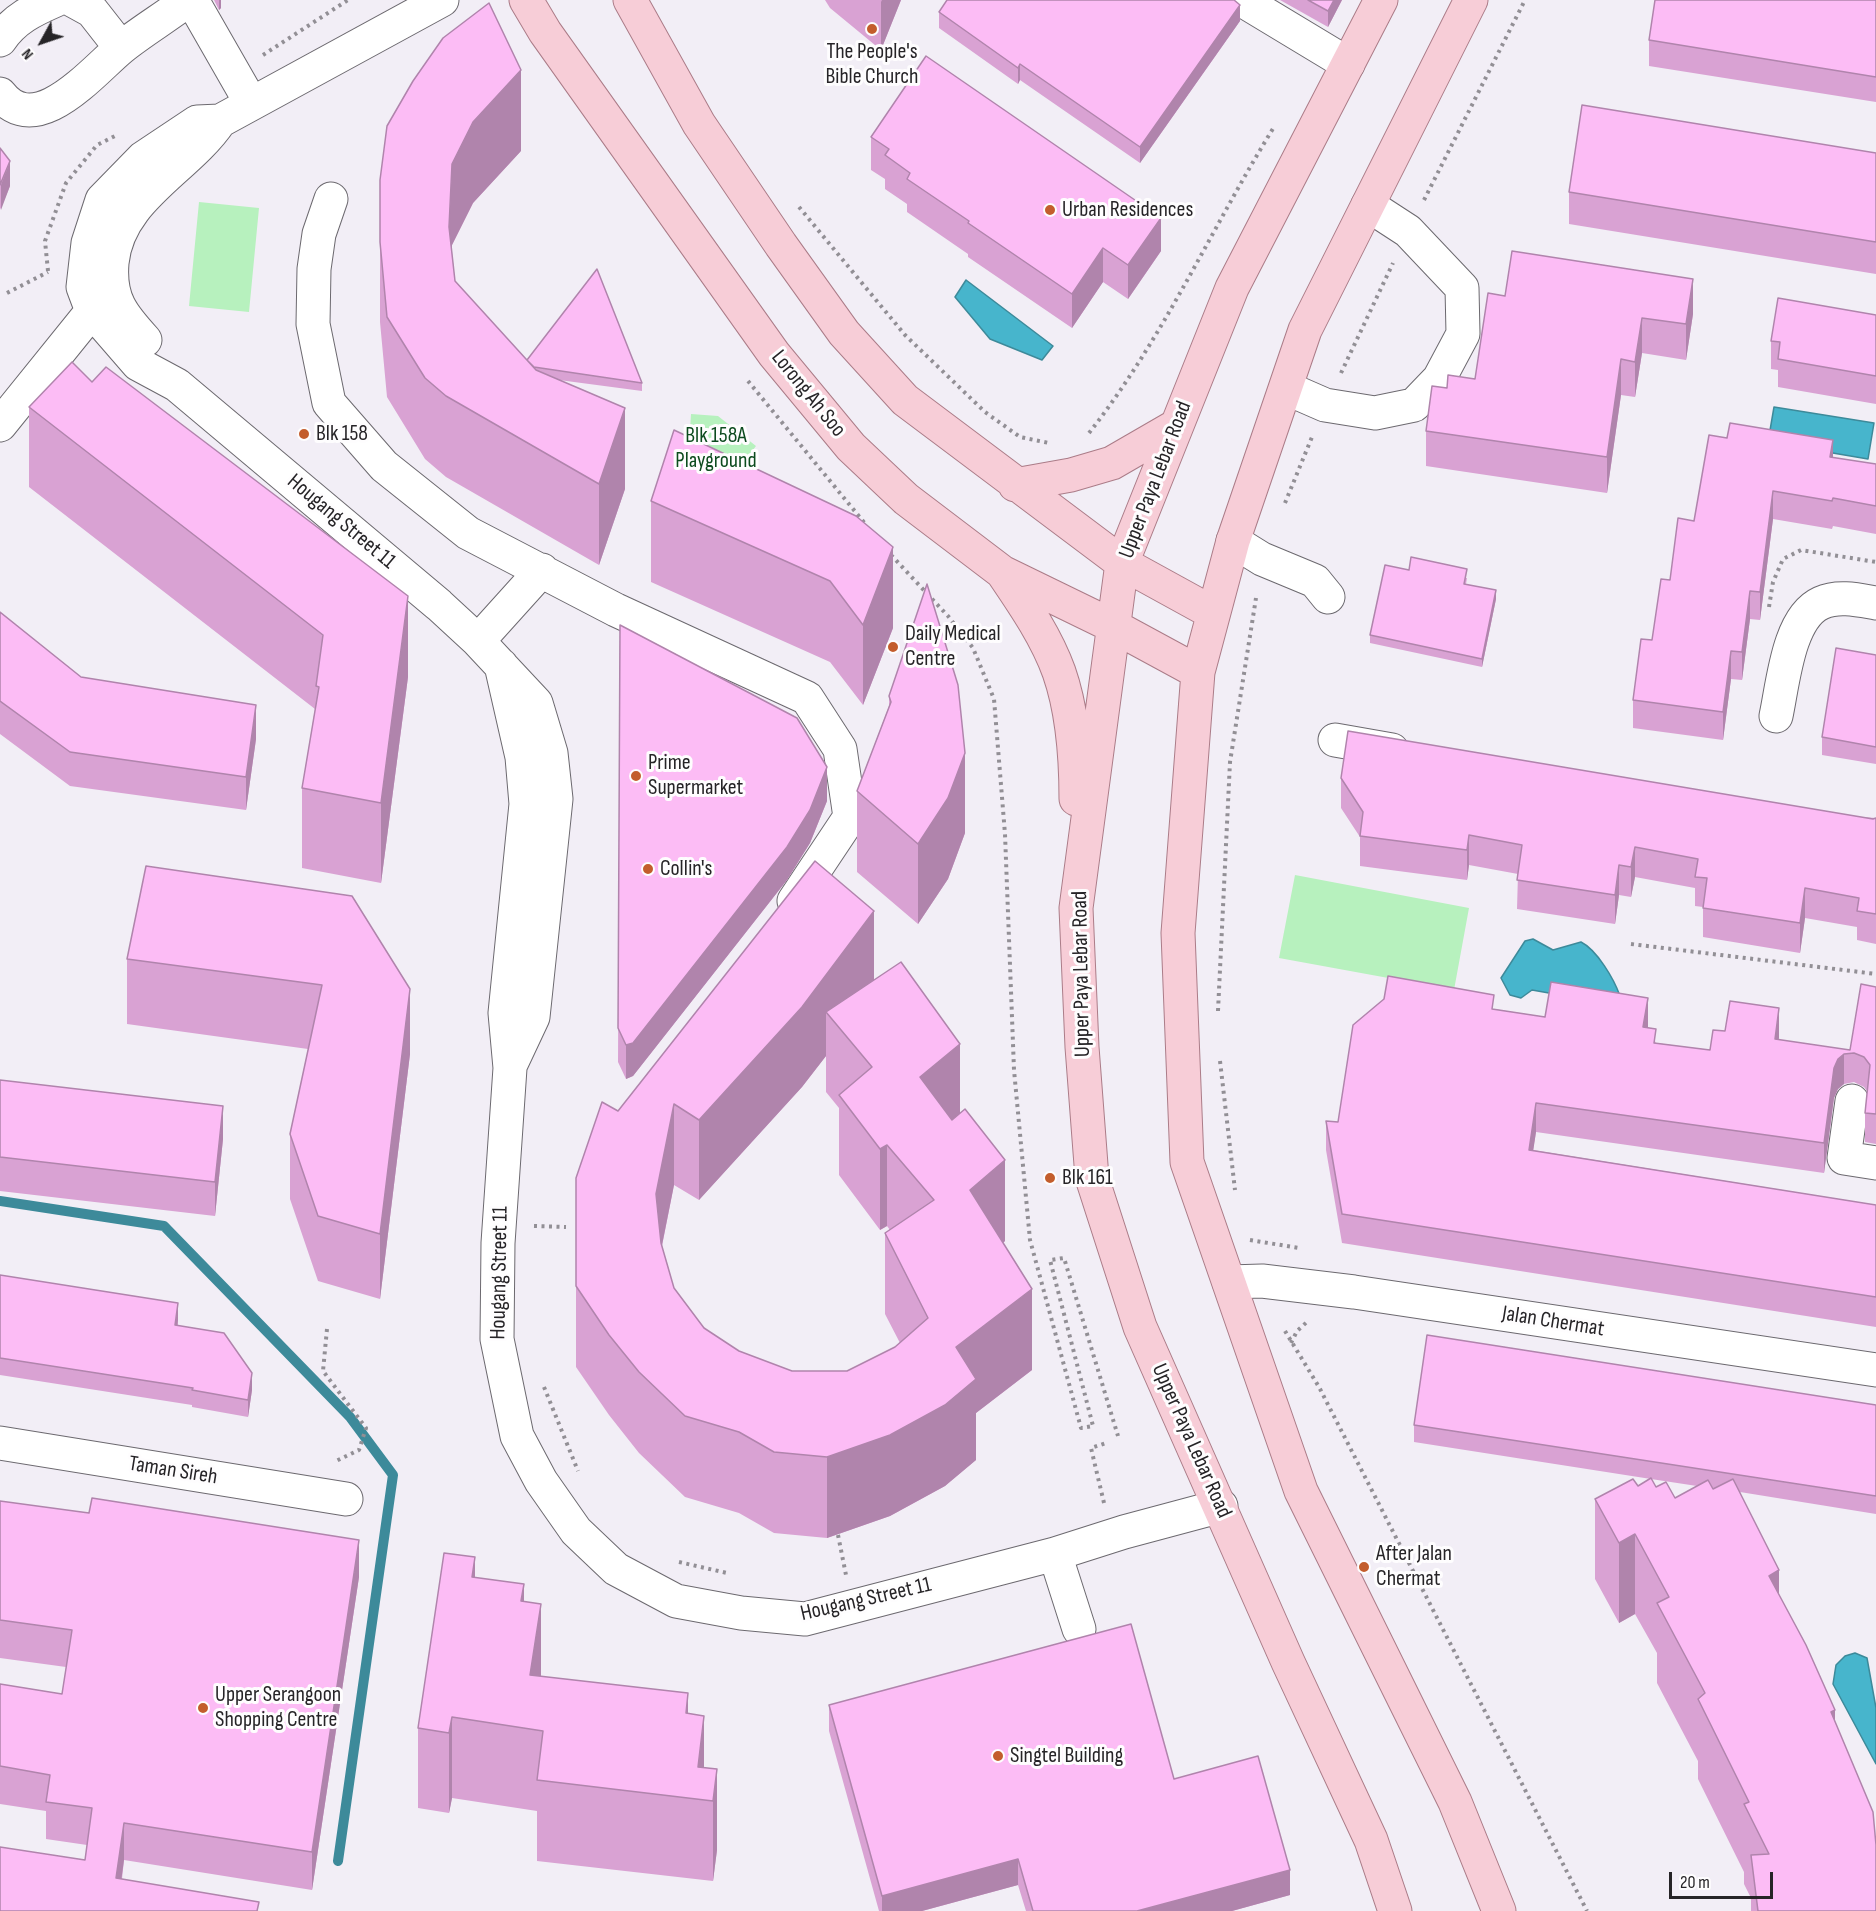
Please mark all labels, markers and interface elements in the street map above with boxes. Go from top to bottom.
north arrow [12,12,72,72]
marker: The People's Bible Church [865,22,879,36]
place label: The People's Bible Church [826,39,918,90]
text: N [18,45,38,63]
place label: Urban Residences [1062,197,1193,223]
marker: Urban Residences [1043,203,1057,217]
street label: Lorong Ah Soo [765,345,851,443]
street label: Upper Paya Lebar Road [1114,398,1198,562]
place label: Blk 158 [316,421,368,447]
park label: Blk 158A Playground [675,423,757,475]
marker: Blk 158 [297,427,311,441]
street label: Hougang Street 11 [281,469,401,575]
place label: Daily Medical Centre [905,621,1001,672]
marker: Daily Medical Centre [886,640,900,654]
place label: Prime Supermarket [648,750,743,802]
marker: Prime Supermarket [629,769,643,783]
place label: Collin's [660,856,712,882]
marker: Collin's [641,862,655,876]
street label: Upper Paya Lebar Road [1067,891,1097,1057]
place label: Blk 161 [1062,1165,1113,1191]
marker: Blk 161 [1043,1171,1057,1185]
street label: Hougang Street 11 [486,1206,514,1340]
street label: Jalan Chermat [1500,1301,1606,1343]
street label: Upper Paya Lebar Road [1145,1360,1237,1522]
street label: Taman Sireh [127,1451,219,1491]
place label: After Jalan Chermat [1376,1541,1452,1592]
marker: After Jalan Chermat [1357,1560,1371,1574]
street label: Hougang Street 11 [798,1572,934,1628]
place label: Upper Serangoon Shopping Centre [215,1682,341,1734]
marker: Upper Serangoon Shopping Centre [196,1701,210,1715]
place label: Singtel Building [1010,1743,1123,1769]
marker: Singtel Building [991,1749,1005,1763]
scale bar [1672,1860,1776,1898]
text: 20 m [1680,1872,1710,1893]

